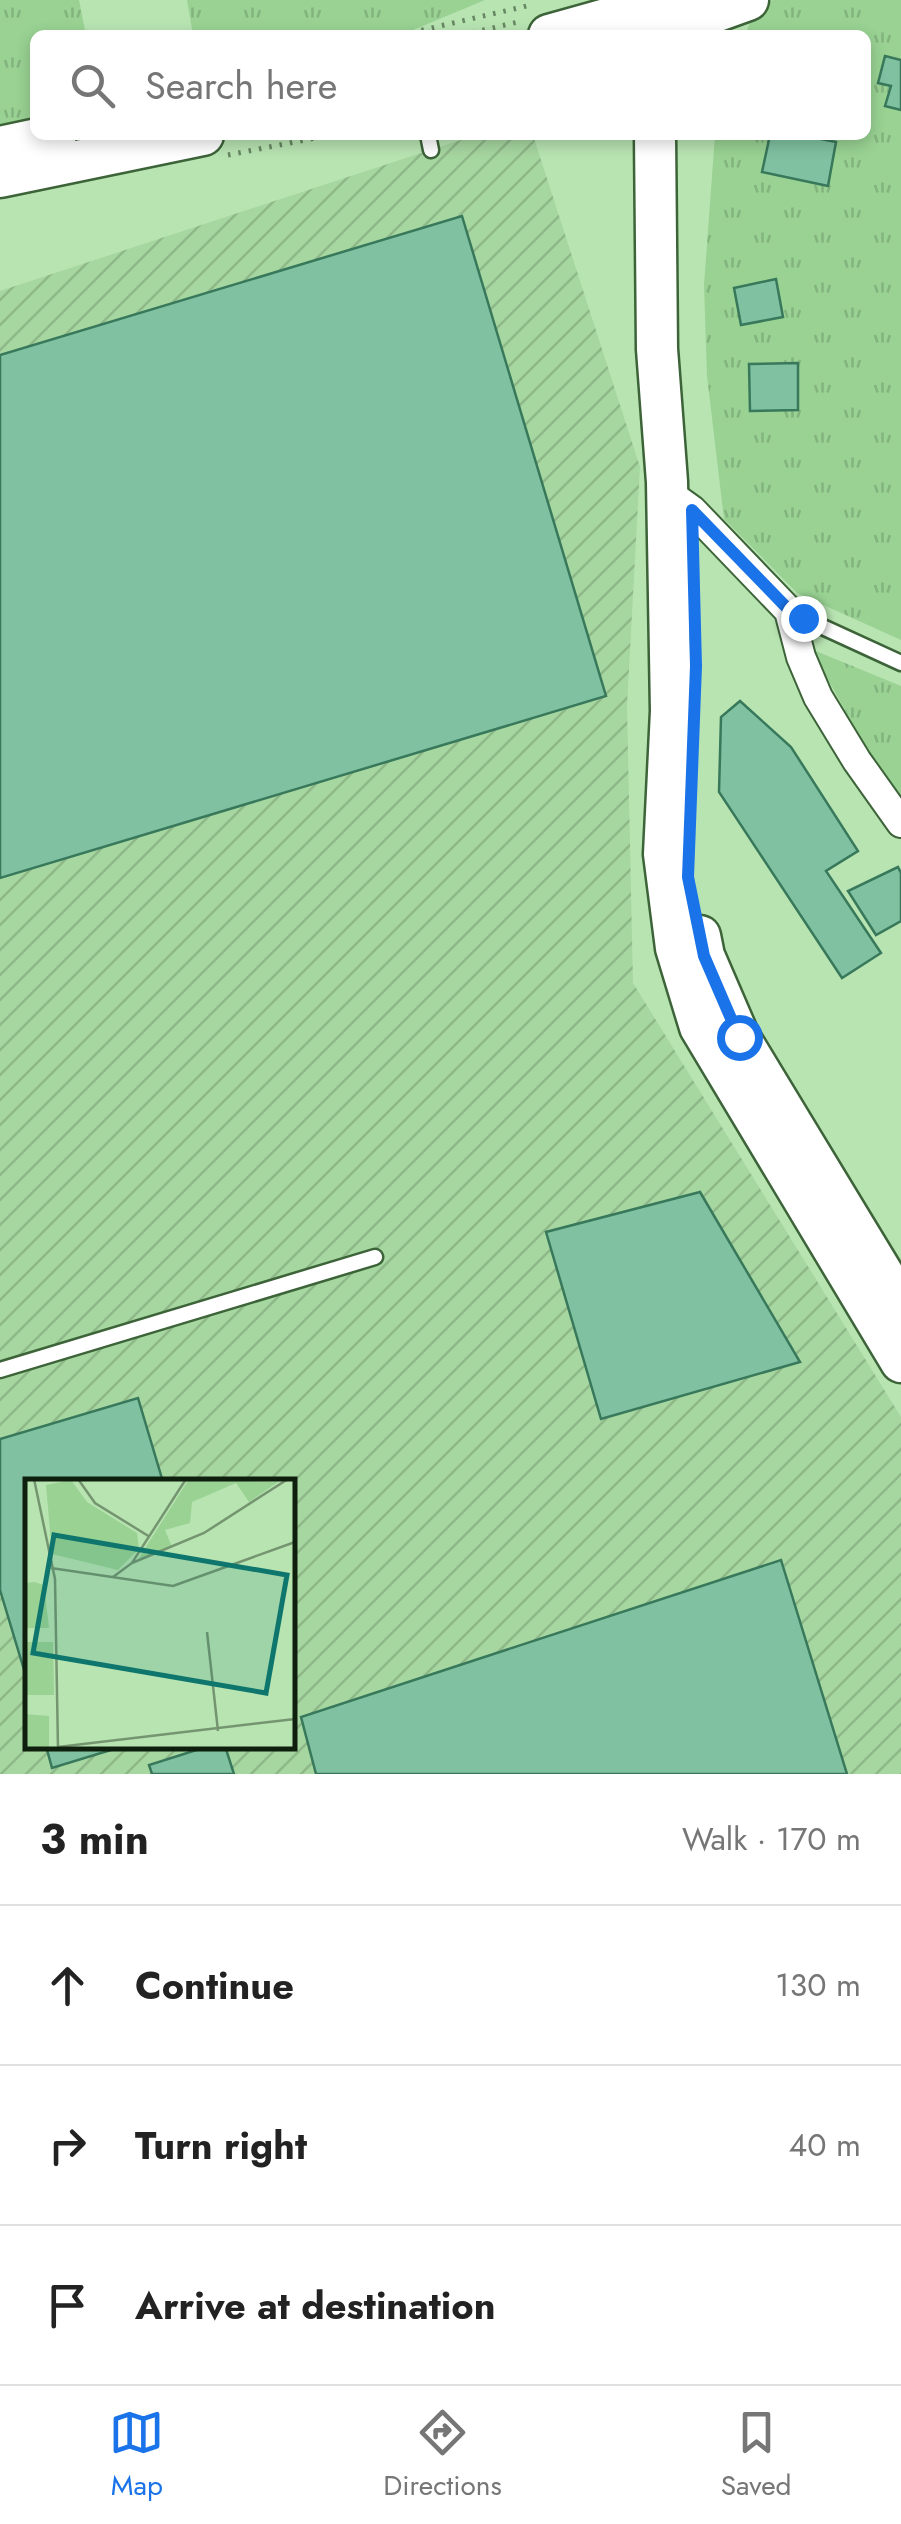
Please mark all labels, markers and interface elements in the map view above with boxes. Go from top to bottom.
search box [30,30,871,140]
icon: search [65,58,120,113]
text: Search here [145,58,337,113]
route end [781,596,827,642]
route start [717,1015,763,1061]
inset map [25,1479,295,1749]
text: 3 min [40,1809,149,1870]
text: Walk · 170 m [682,1816,861,1862]
icon: ahead [40,1958,95,2013]
text: Continue [135,1958,294,2013]
text: 130 m [775,1962,861,2008]
icon: right [40,2118,95,2173]
text: Turn right [135,2118,307,2173]
text: 40 m [789,2122,861,2168]
icon: arrive [40,2278,95,2333]
text: Arrive at destination [135,2278,496,2333]
tab: Map [109,2405,164,2506]
tab: Directions [383,2405,502,2506]
tab: Saved [721,2405,792,2506]

